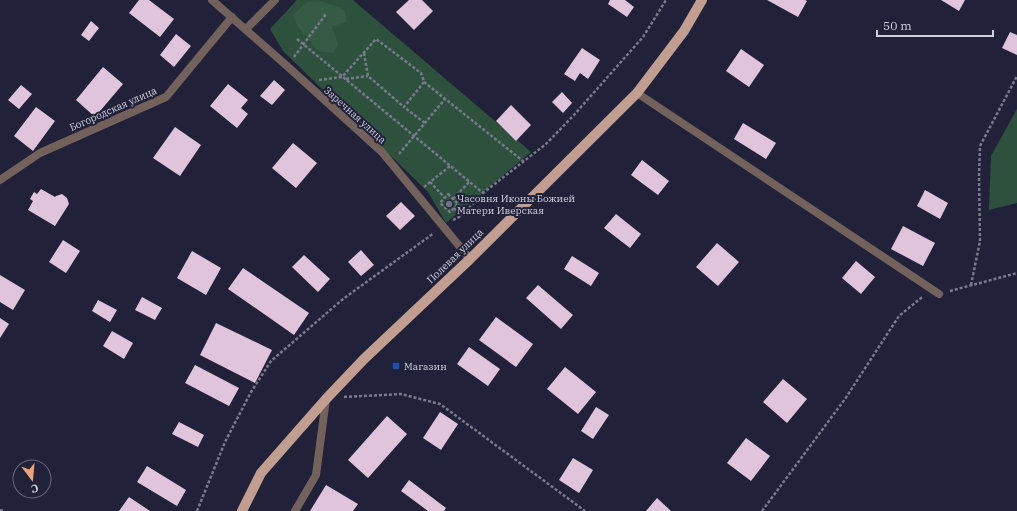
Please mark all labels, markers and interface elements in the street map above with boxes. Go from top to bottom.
scale bar [877,12,993,38]
text: 50 m [883,18,912,33]
street label: Богородская улица [67,84,159,134]
street label: Заречная улица [321,84,389,147]
place label: Часовня Иконы Божией Матери Иверская [457,192,576,217]
marker: Часовня Иконы Божией Матери Иверская [444,199,454,209]
street label: Полевая улица [424,225,486,286]
place label: Магазин [404,360,447,373]
marker: Магазин [391,361,401,371]
north arrow [12,459,52,499]
text: С [29,481,40,496]

